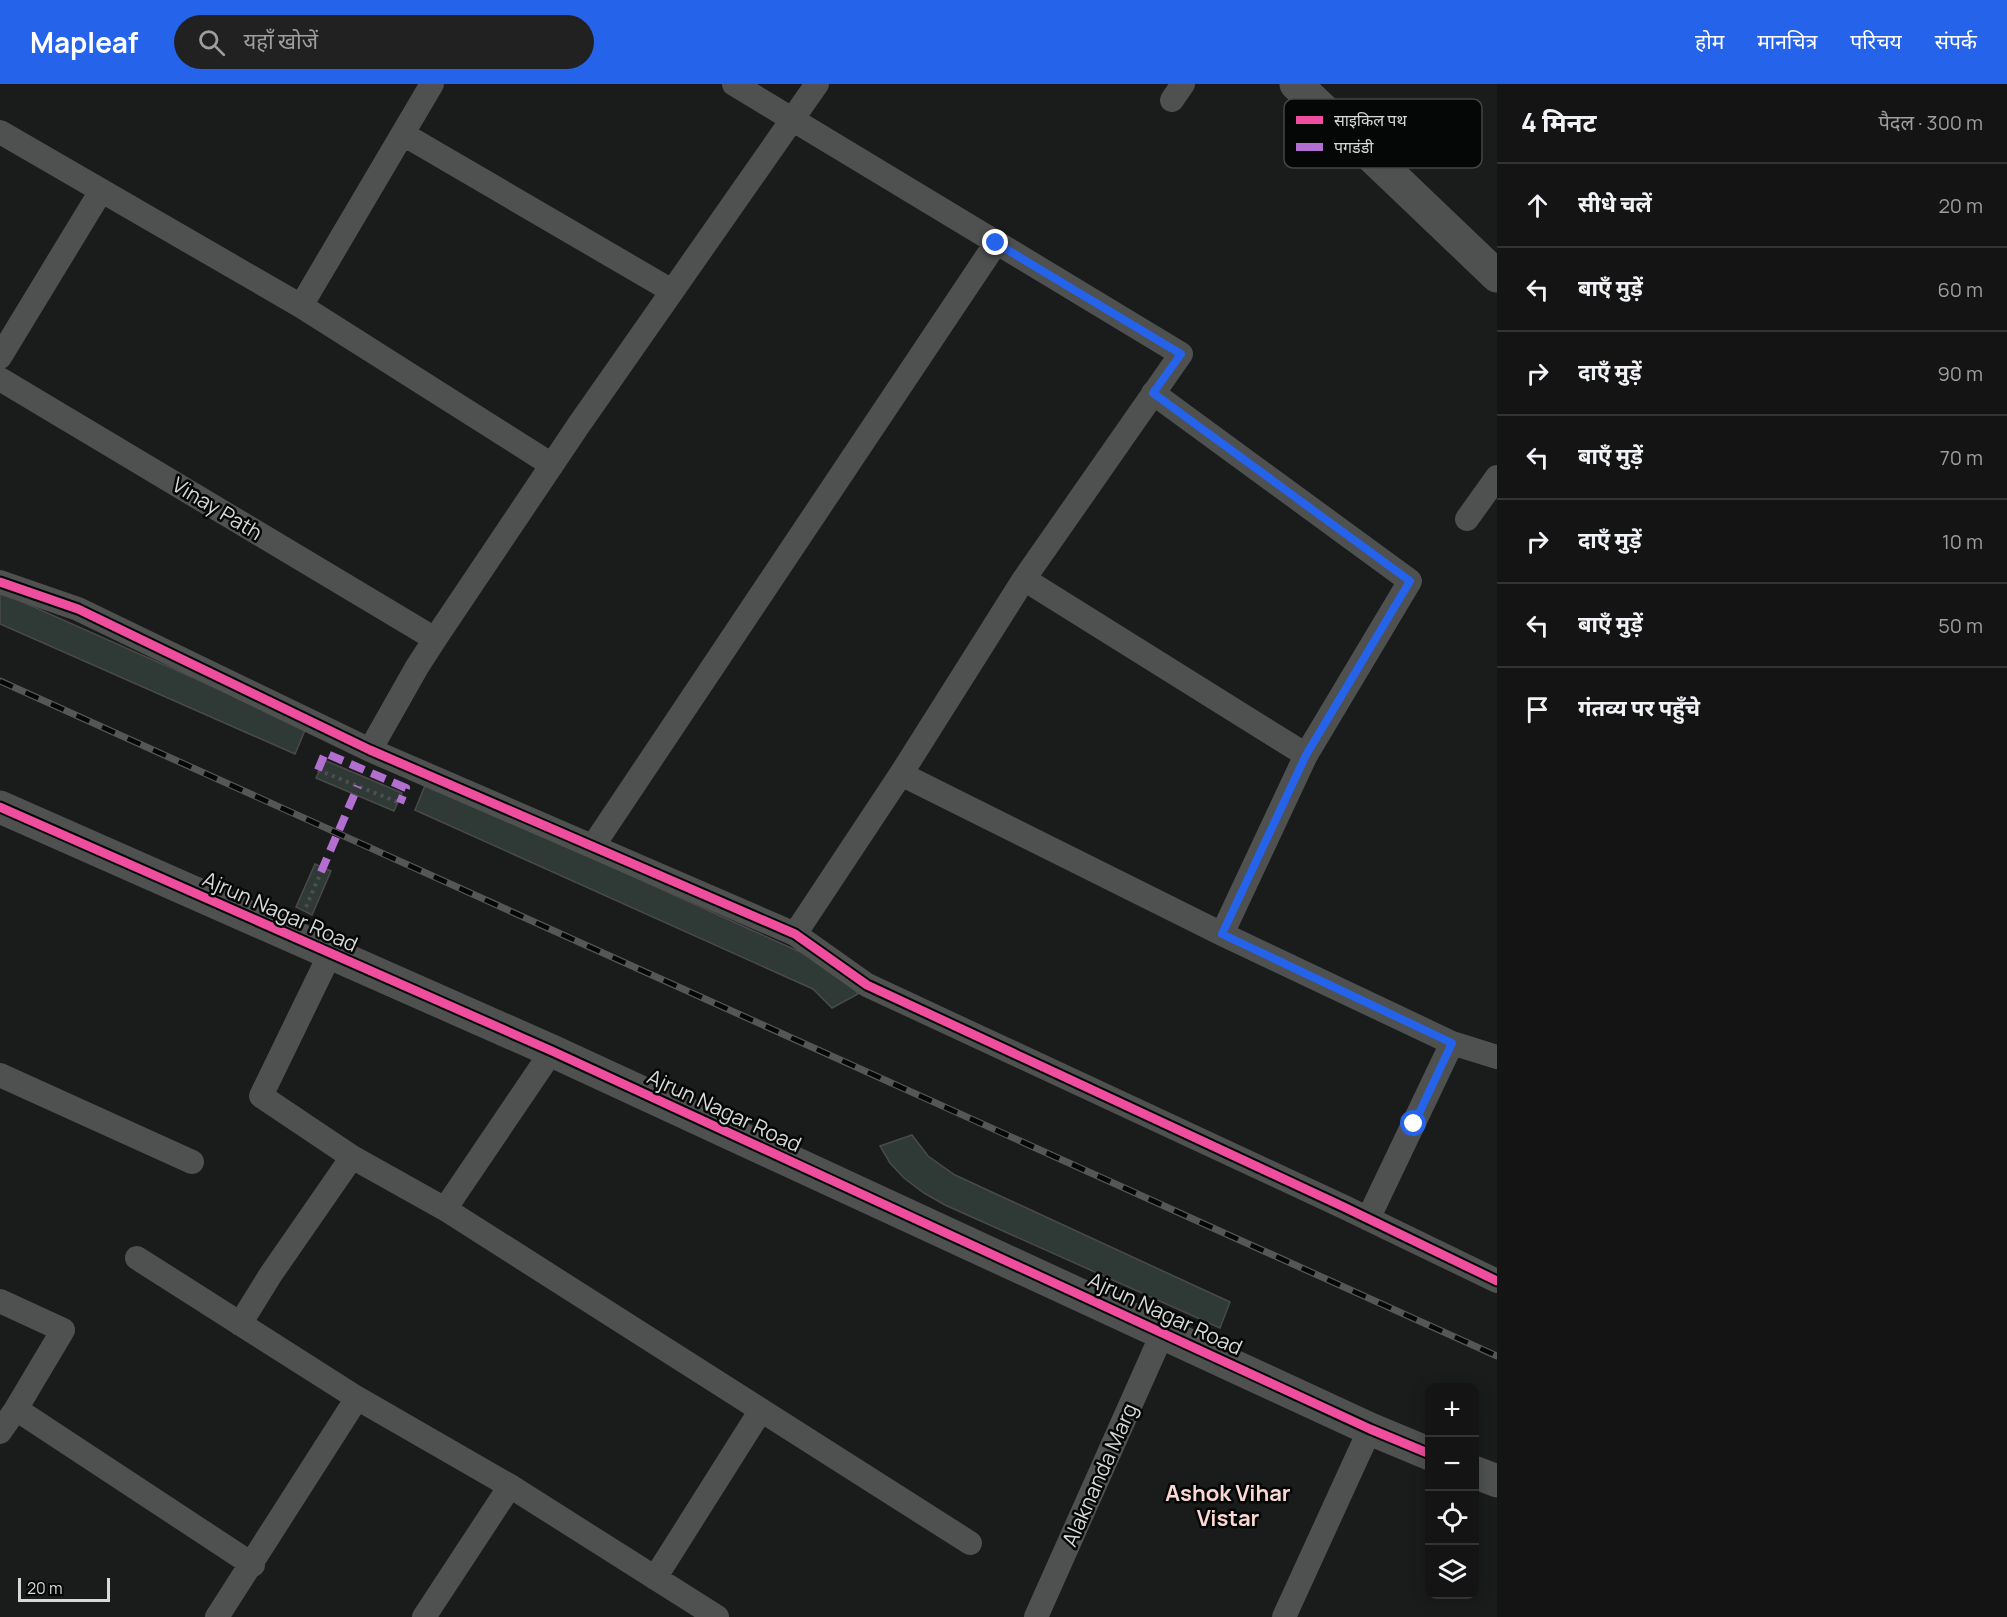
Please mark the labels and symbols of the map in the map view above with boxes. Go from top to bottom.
legend [1284,99,1482,168]
text: साइकिल पथ [1334,109,1407,131]
text: पगडंडी [1334,136,1374,158]
route end [982,229,1008,255]
street label: Vinay Path [167,470,268,546]
street label: Ajrun Nagar Road [198,864,362,958]
street label: Ajrun Nagar Road [643,1062,806,1158]
route start [1400,1110,1426,1136]
street label: Ajrun Nagar Road [1084,1265,1247,1361]
street label: Alaknanda Marg [1055,1399,1143,1551]
district label: Ashok Vihar Vistar [1165,1478,1291,1533]
scale bar [18,1575,110,1602]

